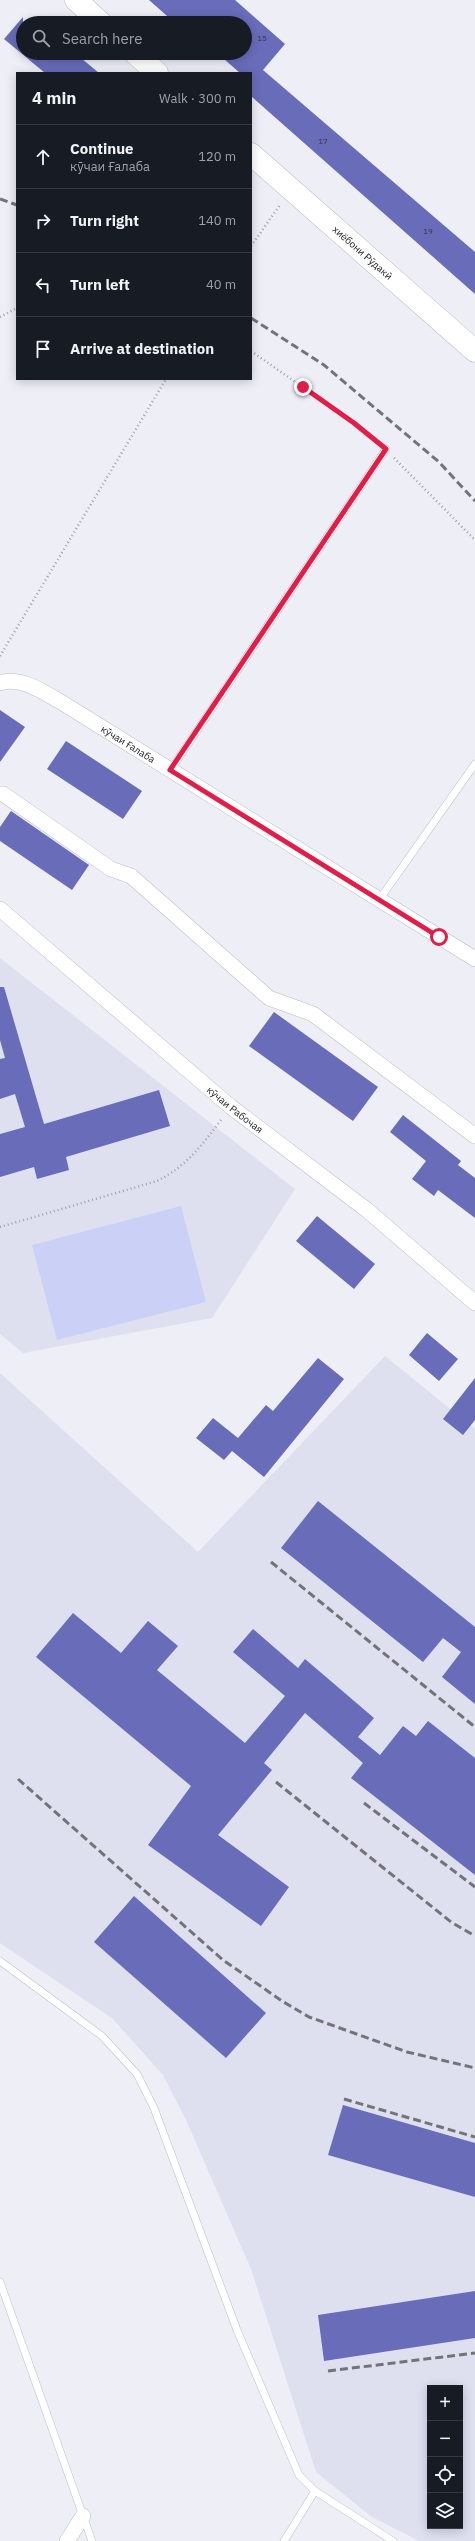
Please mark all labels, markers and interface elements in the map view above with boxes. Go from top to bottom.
search box [16,16,252,60]
icon: search [30,27,52,49]
text: Search here [62,29,142,48]
house number: 15 [257,33,267,43]
text: 4 min [32,87,76,109]
text: Walk · 300 m [159,90,236,107]
house number: 17 [318,136,328,146]
text: Continue [70,139,134,158]
icon: ahead [32,146,54,168]
text: 120 m [198,148,236,165]
text: кӯчаи Ғалаба [70,158,150,175]
icon: right [32,210,54,232]
text: Turn right [70,211,139,230]
text: 140 m [198,212,236,229]
street label: хиёбони Рӯдакӣ [330,223,396,282]
house number: 19 [423,226,433,236]
icon: left [32,274,54,296]
text: Turn left [70,275,130,294]
text: 40 m [206,276,236,293]
icon: arrive [32,338,54,360]
text: Arrive at destination [70,339,214,358]
route end [294,378,312,396]
street label: кӯчаи Ғалаба [99,722,158,766]
route start [430,928,448,946]
street label: кӯчаи Рабочая [204,1083,266,1136]
map controls [427,2385,463,2529]
button: + [427,2385,463,2421]
button: − [427,2421,463,2457]
button: locate [427,2457,463,2493]
button: layers [427,2493,463,2529]

